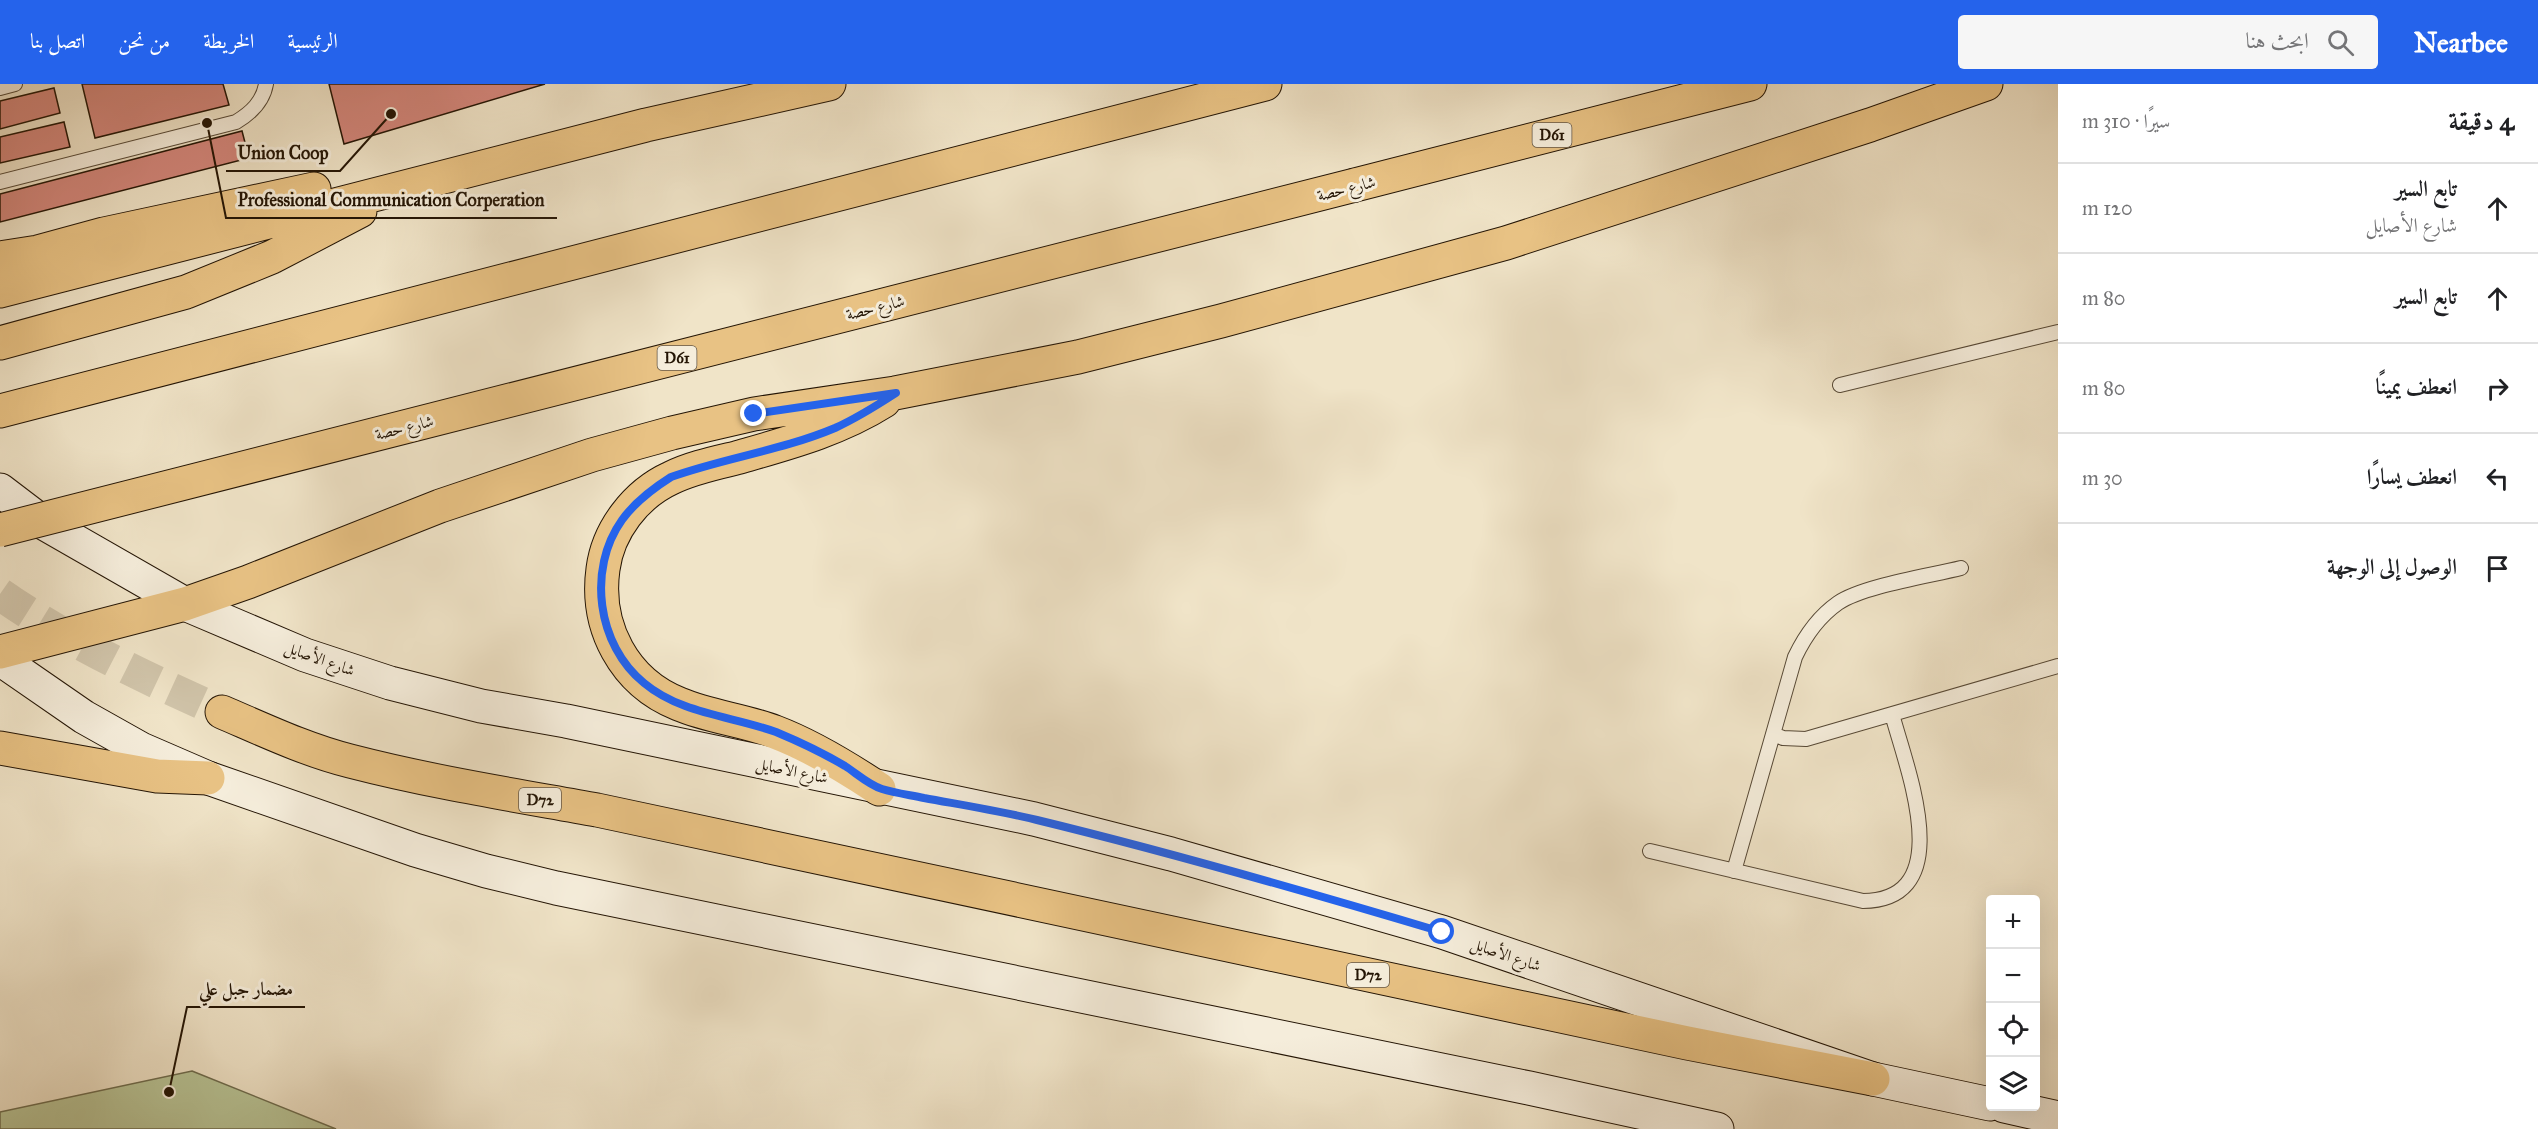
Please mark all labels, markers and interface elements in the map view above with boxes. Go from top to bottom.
search box [1958,15,2378,69]
text: Nearbee [2414,25,2508,60]
icon: search [2324,26,2357,59]
text: ابحث هنا [2245,27,2309,54]
text: اتصل بنا [30,28,85,54]
text: من نحن [118,28,170,54]
text: الخريطة [203,28,254,54]
text: الرئيسية [287,28,338,54]
text: 4 دقيقة [2449,105,2514,137]
text: سيرًا · 310 m [2082,109,2170,133]
road number: D61 [1532,123,1572,147]
callout: Union Coop [226,135,340,171]
text: Union Coop [238,142,328,165]
street label: شارع حصة [1315,172,1378,209]
text: تابع السير [2395,175,2457,202]
callout: Professional Communication Corperation [226,182,557,218]
text: Professional Communication Corperation [238,189,545,212]
icon: ahead [2481,192,2514,225]
text: 120 m [2082,196,2133,220]
text: شارع الأصايل [2366,213,2457,237]
icon: ahead [2481,282,2514,315]
text: تابع السير [2395,283,2457,310]
text: 80 m [2082,286,2125,310]
street label: شارع حصة [844,291,907,328]
road number: D61 [658,346,696,370]
icon: right [2481,372,2514,405]
text: انعطف يمينًا [2376,373,2457,400]
text: 80 m [2082,376,2125,400]
route end [740,400,766,426]
street label: شارع حصة [373,411,436,448]
icon: left [2481,462,2514,495]
text: انعطف يسارًا [2367,463,2457,490]
text: 30 m [2082,466,2123,490]
icon: arrive [2481,552,2514,585]
text: الوصول إلى الوجهة [2327,553,2457,580]
street label: شارع الأصايل [281,635,358,684]
street label: شارع الأصايل [753,752,830,791]
road number: D72 [519,788,561,812]
map controls [1986,895,2040,1111]
button: + [1986,895,2040,949]
route start [1428,918,1454,944]
street label: شارع الأصايل [1467,932,1544,979]
button: − [1986,949,2040,1003]
road number: D72 [1347,963,1389,987]
callout: مضمار جبل علي [187,971,305,1007]
text: مضمار جبل علي [198,978,293,1007]
button: locate [1986,1003,2040,1057]
button: layers [1986,1057,2040,1111]

